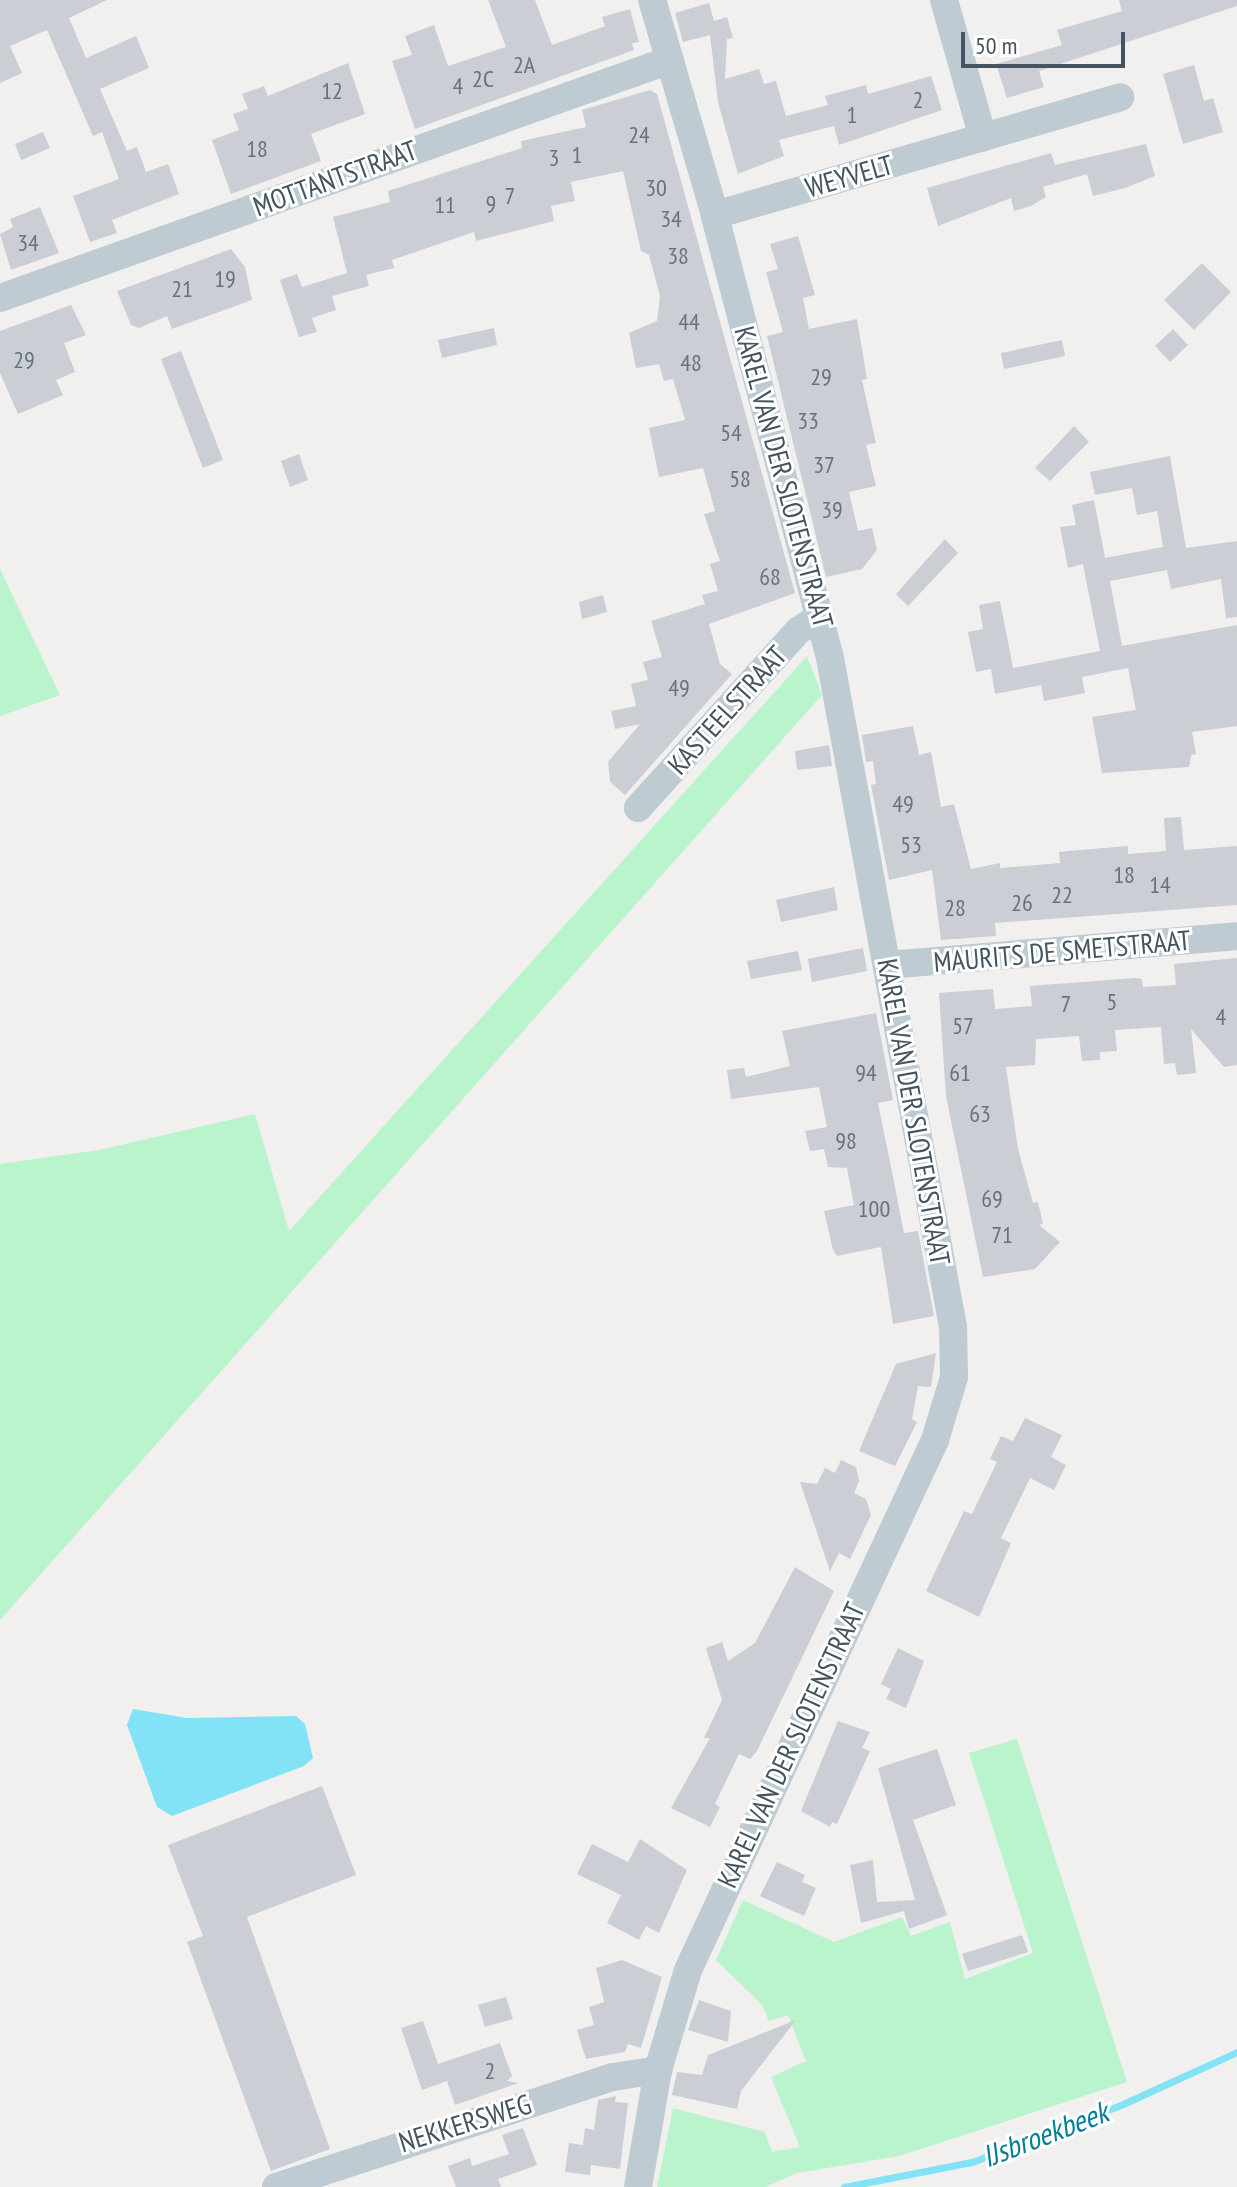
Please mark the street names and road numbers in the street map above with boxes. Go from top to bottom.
street label: MOTTANTSTRAAT [249,133,421,223]
street label: WEYVELT [801,148,897,204]
street label: KAREL VAN DER SLOTENSTRAAT [727,322,841,632]
street label: KASTEELSTRAAT [661,639,793,781]
street label: MAURITS DE SMETSTRAAT [932,923,1192,979]
street label: KAREL VAN DER SLOTENSTRAAT [870,955,958,1269]
street label: KAREL VAN DER SLOTENSTRAAT [710,1596,872,1894]
street label: NEKKERSWEG [395,2087,535,2159]

